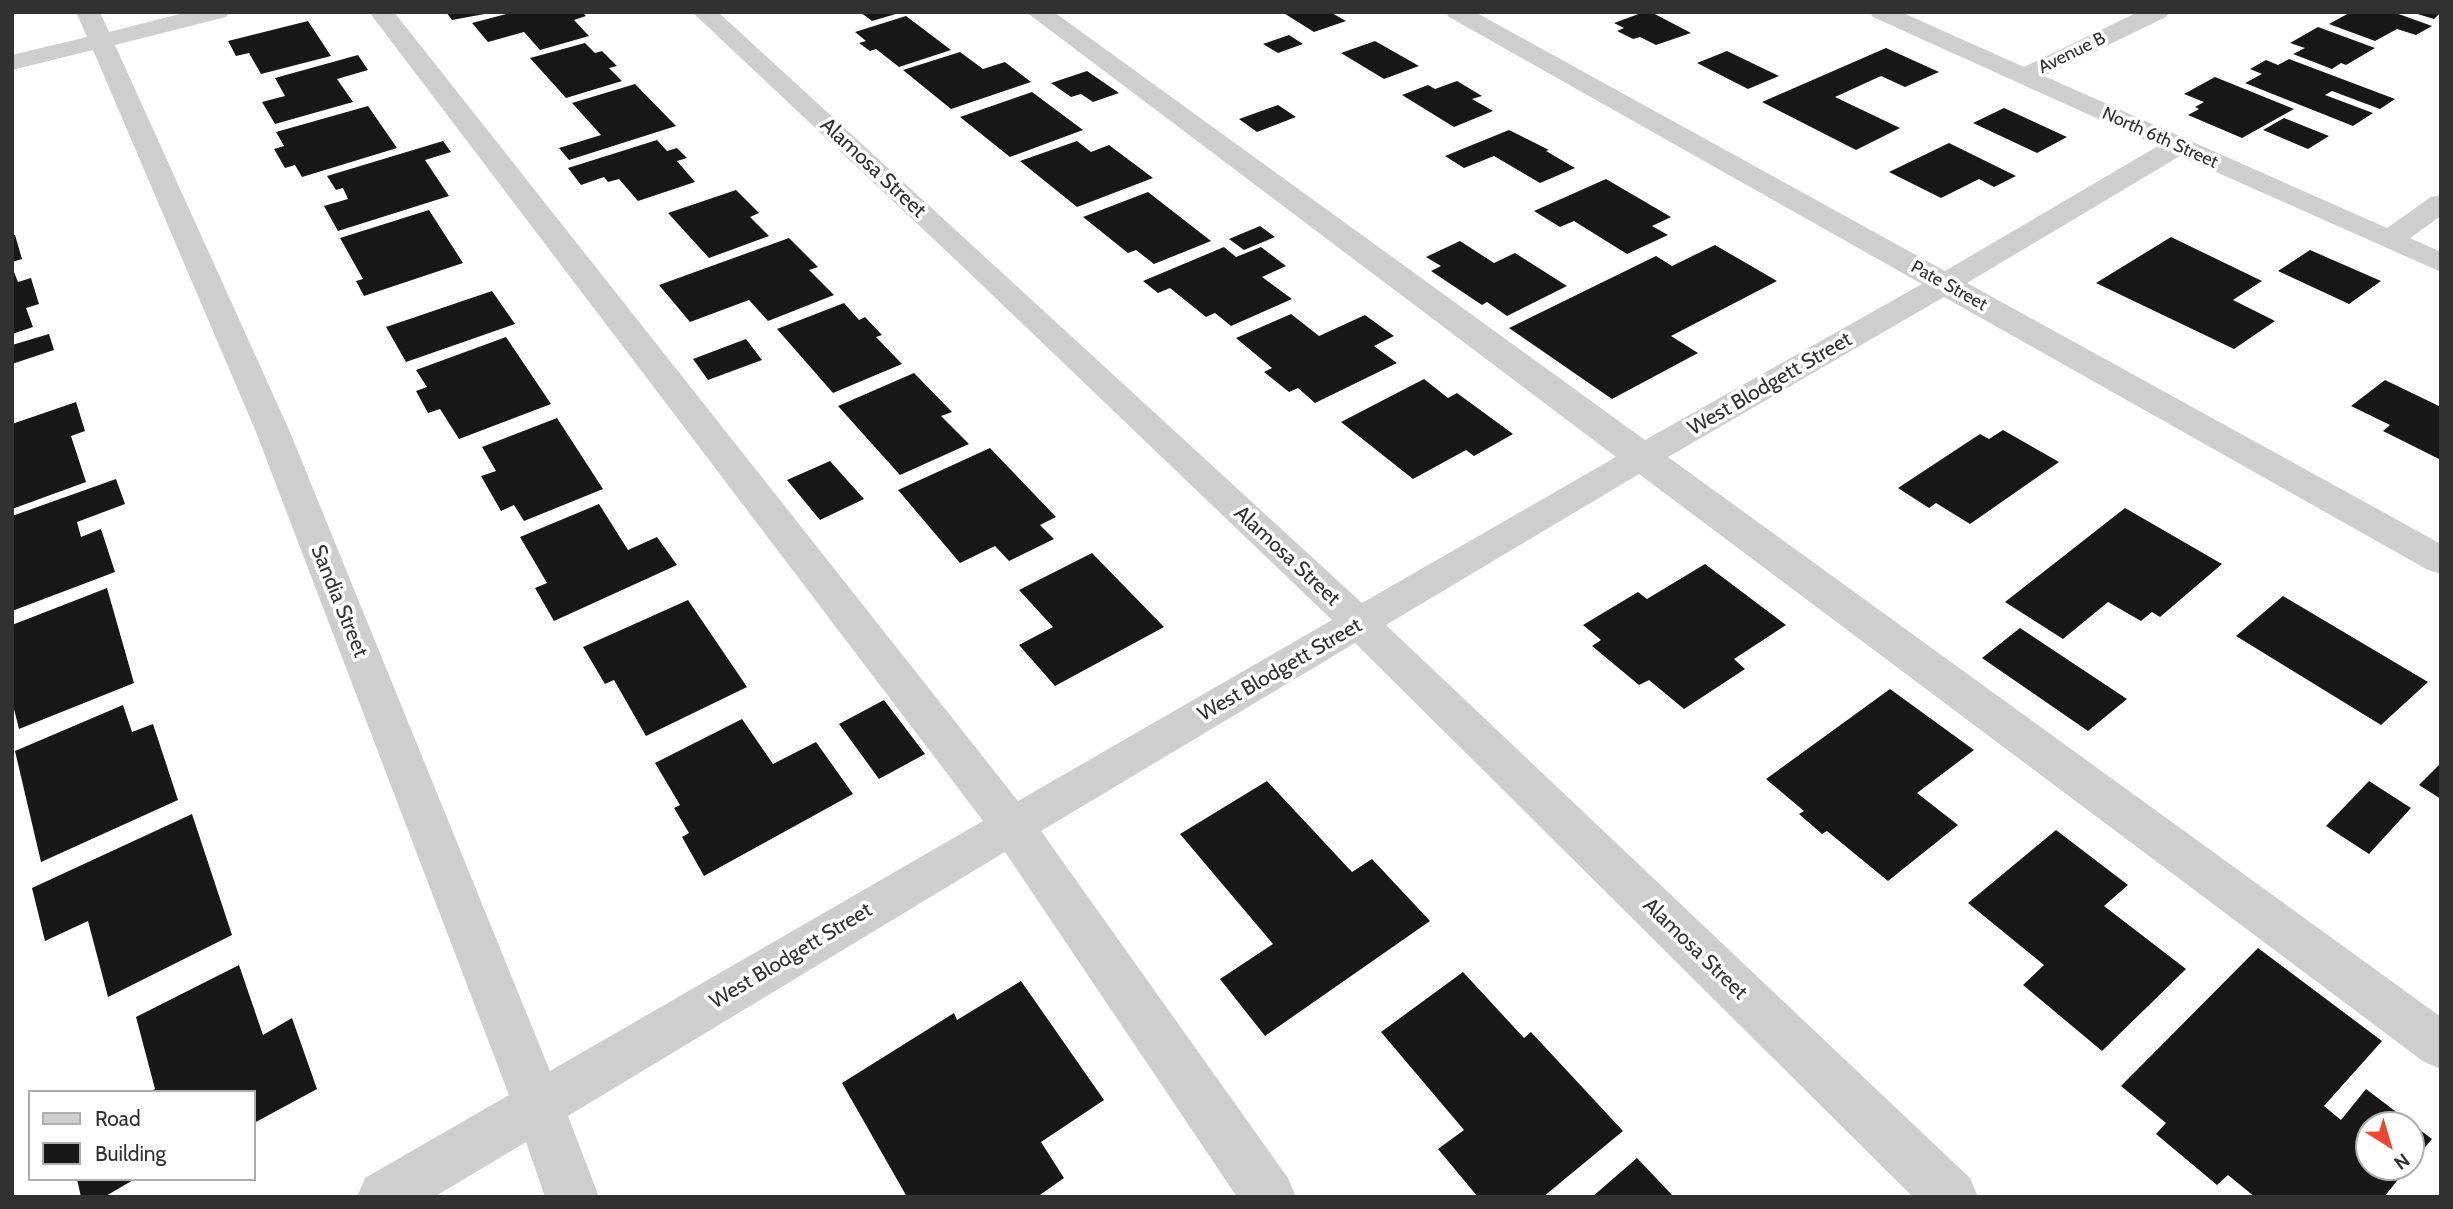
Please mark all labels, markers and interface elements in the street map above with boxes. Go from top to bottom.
street label: Avenue B [2035,28,2109,78]
street label: North 6th Street [2099,103,2221,173]
street label: Alamosa Street [815,113,931,223]
street label: Pate Street [1907,256,1991,316]
street label: West Blodgett Street [1684,327,1856,441]
street label: Alamosa Street [1229,501,1345,611]
street label: Sandia Street [305,541,373,661]
street label: West Blodgett Street [1194,613,1366,727]
street label: Alamosa Street [1638,893,1752,1005]
street label: West Blodgett Street [705,898,877,1014]
legend [28,1090,256,1181]
text: Road [95,1106,141,1131]
north arrow [2355,1111,2425,1181]
text: Building [95,1141,166,1166]
text: N [2389,1148,2414,1175]

